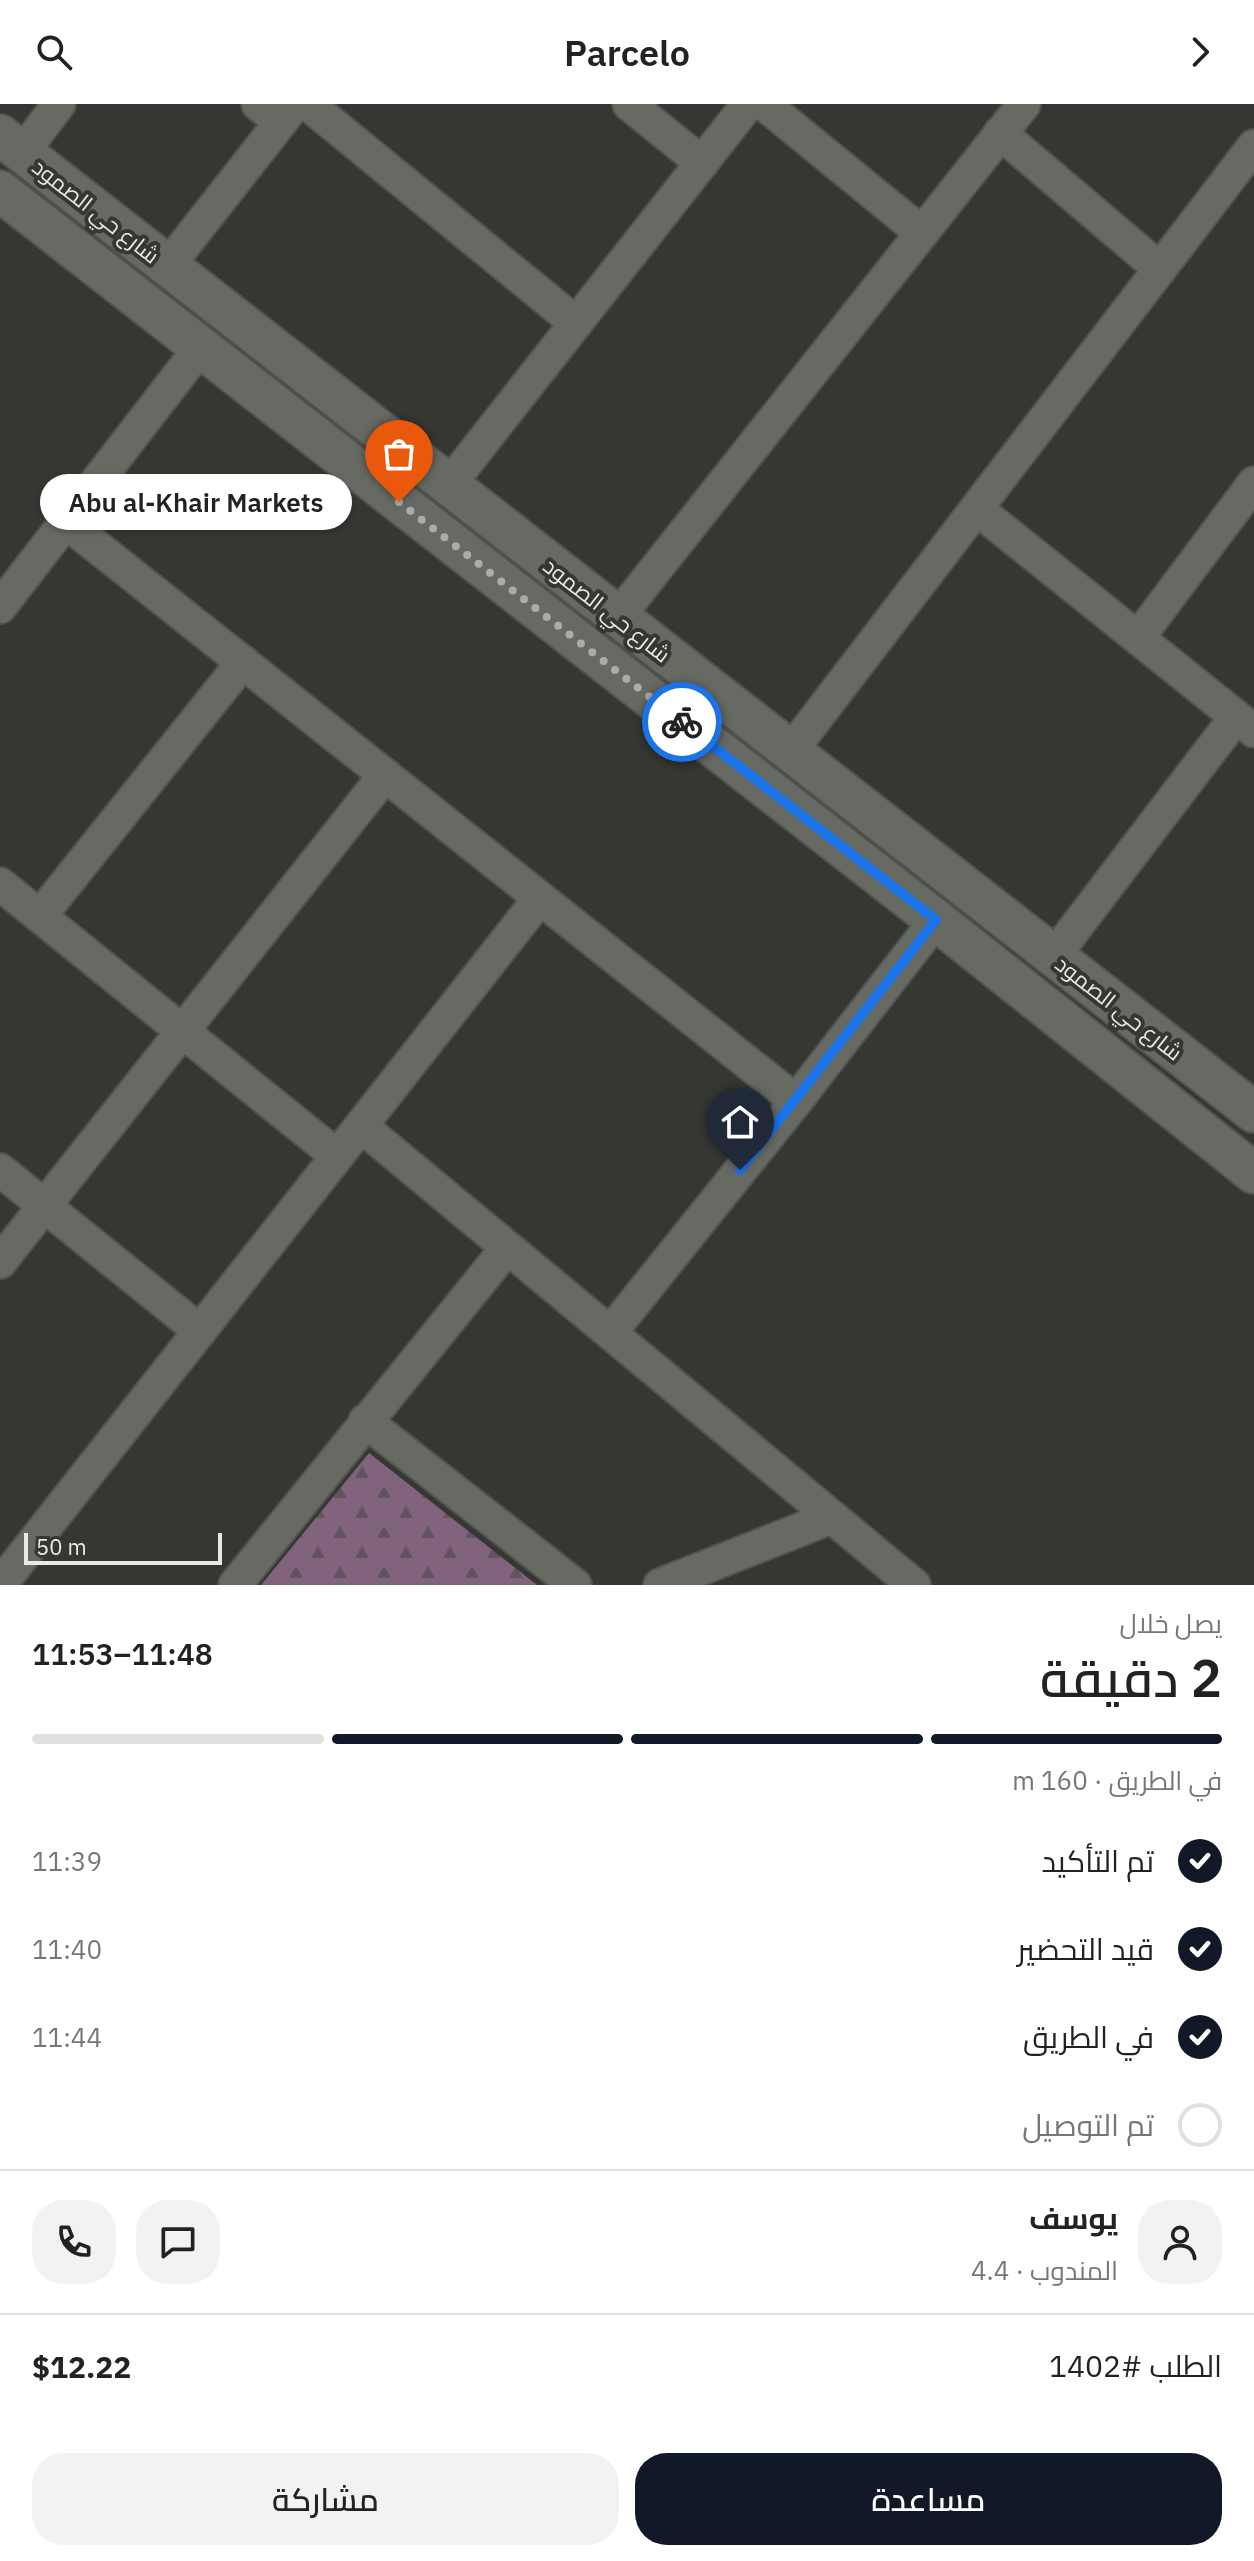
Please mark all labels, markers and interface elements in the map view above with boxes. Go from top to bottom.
text: Parcelo [564,29,690,76]
icon: search [32,30,76,74]
icon: forward [1178,30,1222,74]
street label: شارع حي الصمود [25,152,166,272]
pin [365,420,433,502]
icon: bag [377,432,421,476]
callout: Abu al-Khair Markets [39,474,351,530]
text: Abu al-Khair Markets [68,485,324,519]
street label: شارع حي الصمود [536,551,677,671]
courier [642,682,722,762]
icon: bike [660,700,704,744]
street label: شارع حي الصمود [1048,949,1189,1069]
pin [706,1088,774,1170]
icon: home [718,1100,762,1144]
scale bar [24,1529,222,1565]
text: 50 m [36,1532,87,1561]
text: يصل خلال [1119,1606,1222,1640]
text: 11:48–11:53 [32,1634,213,1673]
text: 2 دقيقة [1040,1644,1222,1711]
text: في الطريق · 160 m [1012,1763,1222,1797]
icon: check [1178,1839,1222,1883]
text: تم التأكيد [1042,1841,1154,1880]
text: 11:39 [32,1844,102,1878]
icon: check [1178,1927,1222,1971]
text: قيد التحضير [1017,1929,1154,1968]
text: 11:40 [32,1932,102,1966]
icon: check [1178,2015,1222,2059]
text: في الطريق [1023,2017,1154,2056]
text: 11:44 [32,2020,102,2054]
text: تم التوصيل [1022,2105,1154,2144]
text: يوسف [1029,2198,1118,2237]
button: phone [32,2200,116,2284]
button: chat [136,2200,220,2284]
button: person [1138,2200,1222,2284]
text: المندوب · 4.4 [971,2253,1118,2287]
text: الطلب #1402 [1049,2346,1222,2385]
text: $12.22 [32,2347,131,2386]
button: مشاركة [32,2453,619,2545]
button: مساعدة [635,2453,1222,2545]

